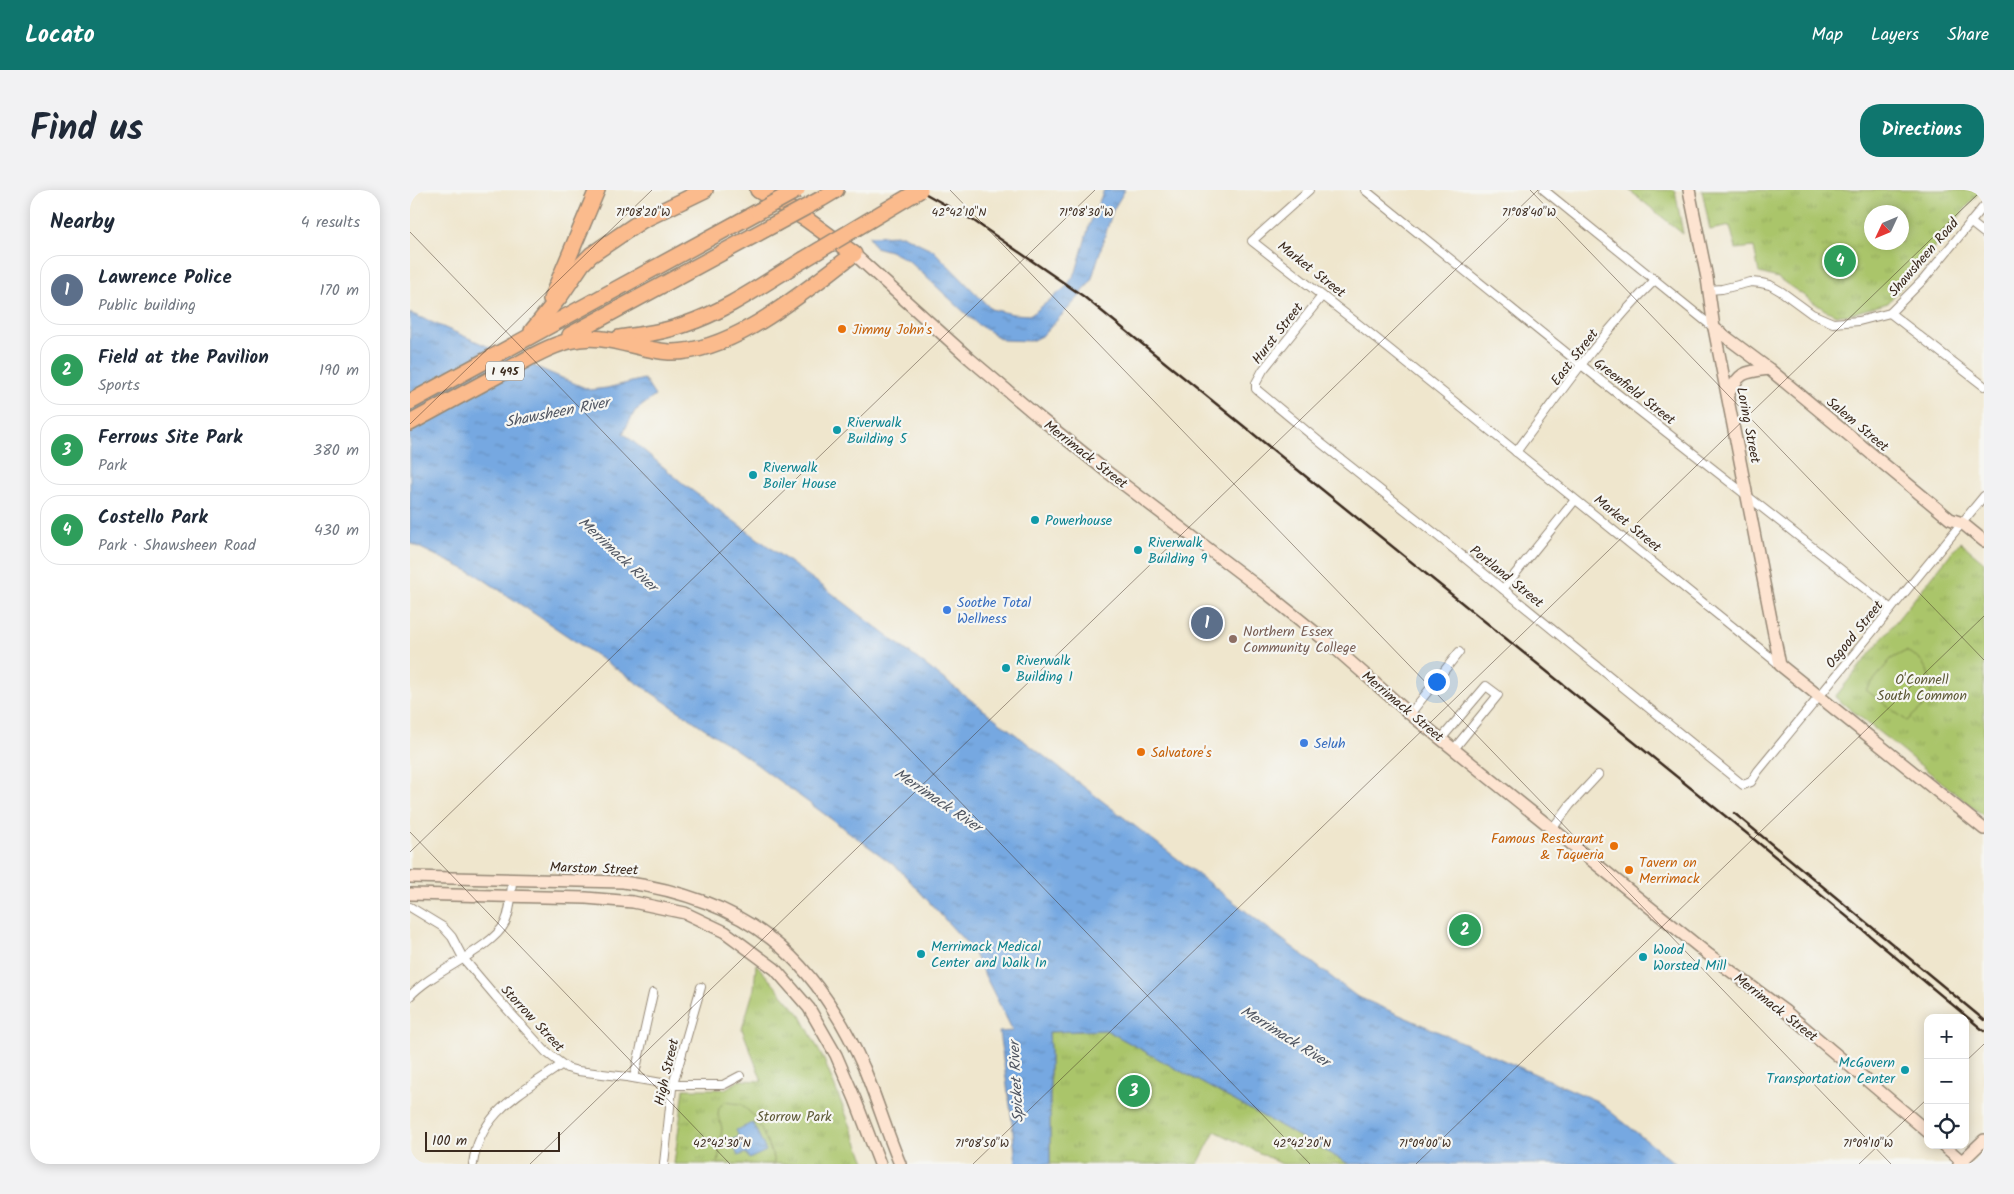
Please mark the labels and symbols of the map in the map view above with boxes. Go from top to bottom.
text: 71°08'20"W [616,203,670,222]
text: 42°42'10"N [932,203,986,222]
text: 71°08'30"W [1059,203,1113,222]
text: 71°08'40"W [1502,203,1556,222]
north arrow [1864,205,1909,250]
street label: Shawsheen Road [1883,213,1965,302]
street label: Market Street [1272,236,1351,304]
pin: 4 [1824,242,1856,280]
street label: Hurst Street [1247,298,1309,369]
place label: Jimmy John's [852,319,932,341]
marker: Jimmy John's [836,323,848,335]
street label: East Street [1545,324,1605,391]
street label: Greenfield Street [1589,353,1680,431]
road number: I 495 [486,362,524,380]
street label: Loring Street [1730,385,1766,466]
water label: Shawsheen River [503,391,614,435]
street label: Salem Street [1821,392,1894,458]
place label: Riverwalk Building 5 [847,412,908,450]
street label: Merrimack Street [1039,415,1133,495]
marker: Riverwalk Building 5 [831,424,843,436]
place label: Riverwalk Boiler House [763,457,837,495]
marker: Riverwalk Boiler House [747,469,759,481]
street label: Market Street [1589,490,1666,558]
place label: Powerhouse [1045,510,1113,532]
water label: Merrimack River [572,511,665,600]
marker: Powerhouse [1029,514,1041,526]
place label: Riverwalk Building 9 [1148,532,1207,570]
street label: Portland Street [1465,540,1549,614]
marker: Riverwalk Building 9 [1132,544,1144,556]
place label: Soothe Total Wellness [957,592,1032,630]
street label: Osgood Street [1820,595,1889,673]
marker: Soothe Total Wellness [941,604,953,616]
pin: 1 [1191,604,1223,642]
place label: Northern Essex Community College [1243,621,1357,659]
marker: Northern Essex Community College [1227,633,1239,645]
place label: Riverwalk Building 1 [1016,650,1073,688]
marker: Riverwalk Building 1 [1000,662,1012,674]
street label: Merrimack Street [1356,666,1449,748]
your location [1424,669,1450,695]
park label: O'Connell South Common [1877,669,1967,707]
place label: Seluh [1314,733,1345,755]
marker: Seluh [1298,737,1310,749]
place label: Salvatore's [1151,742,1212,764]
marker: Salvatore's [1135,746,1147,758]
water label: Merrimack River [889,763,989,841]
place label: Famous Restaurant & Taqueria [1491,828,1605,866]
marker: Famous Restaurant & Taqueria [1608,840,1620,852]
place label: Tavern on Merrimack [1639,852,1700,890]
street label: Marston Street [549,856,639,882]
marker: Tavern on Merrimack [1623,864,1635,876]
pin: 2 [1449,911,1481,949]
place label: Merrimack Medical Center and Walk In [931,936,1047,974]
place label: Wood Worsted Mill [1653,939,1727,977]
marker: Merrimack Medical Center and Walk In [915,948,927,960]
marker: Wood Worsted Mill [1637,951,1649,963]
street label: Merrimack Street [1729,968,1823,1048]
street label: Storrow Street [495,980,570,1058]
water label: Merrimack River [1235,1000,1336,1075]
street label: High Street [649,1036,685,1108]
water label: Spicket River [1003,1038,1031,1123]
place label: McGovern Transportation Center [1767,1052,1896,1090]
marker: McGovern Transportation Center [1899,1064,1911,1076]
pin: 3 [1118,1072,1150,1110]
park label: Storrow Park [756,1106,832,1128]
scale bar [425,1129,560,1152]
text: 42°42'30"N [693,1134,751,1153]
text: 71°08'50"W [955,1134,1009,1153]
text: 42°42'20"N [1273,1134,1331,1153]
text: 71°09'00"W [1399,1134,1451,1153]
text: 71°09'10"W [1843,1134,1893,1153]

